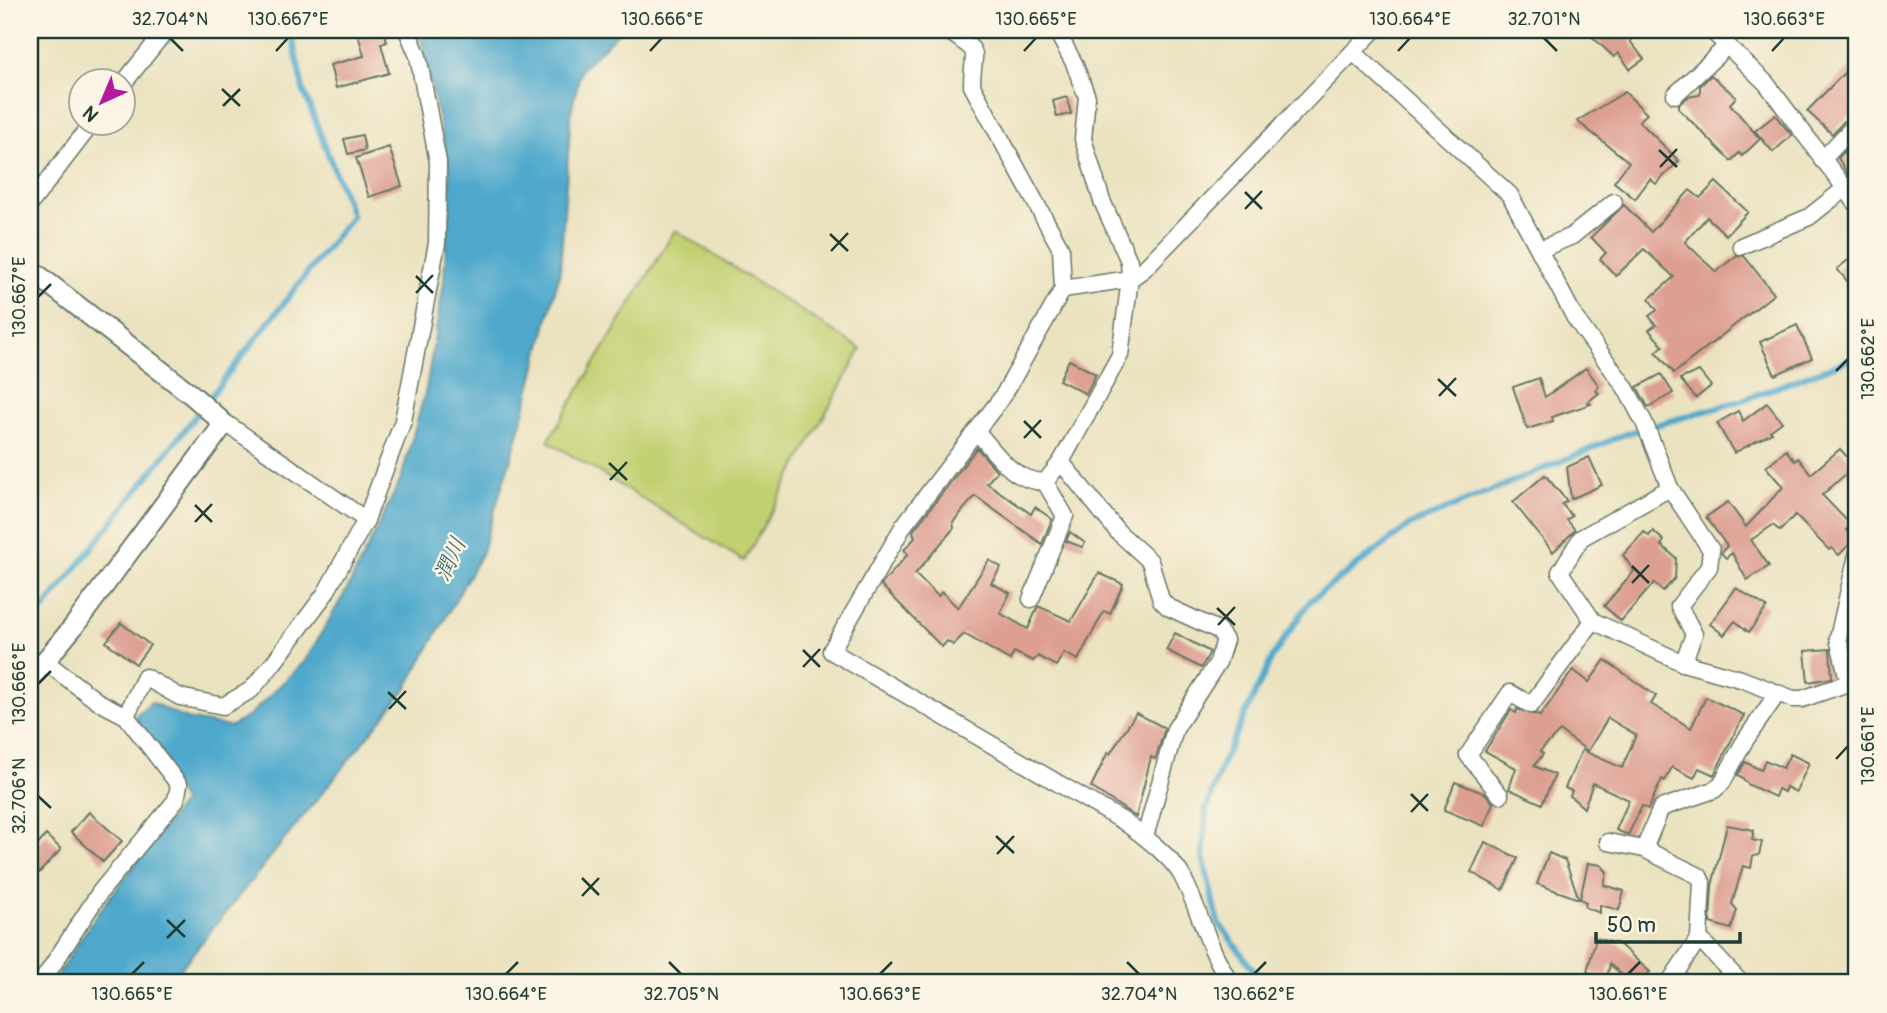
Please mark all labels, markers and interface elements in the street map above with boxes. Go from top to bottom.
text: 32.704°N [132,8,208,31]
text: 130.667°E [248,8,328,31]
text: 130.666°E [621,8,703,31]
text: 130.665°E [995,8,1077,31]
text: 130.664°E [1369,8,1451,31]
text: 32.701°N [1508,8,1580,31]
text: 130.663°E [1743,8,1825,31]
north arrow [66,66,136,136]
text: N [78,100,104,127]
text: 130.667°E [8,257,31,337]
text: 130.662°E [1857,318,1880,400]
water label: 潤川 [427,532,473,586]
text: 130.666°E [8,643,31,725]
text: 130.661°E [1857,707,1880,785]
text: 32.706°N [8,758,31,834]
scale bar [1596,901,1740,945]
text: 50 m [1607,912,1656,939]
text: 130.665°E [91,983,173,1006]
text: 130.664°E [465,983,547,1006]
text: 32.705°N [643,983,719,1006]
text: 130.663°E [839,983,921,1006]
text: 32.704°N [1101,983,1177,1006]
text: 130.662°E [1213,983,1295,1006]
text: 130.661°E [1589,983,1667,1006]

